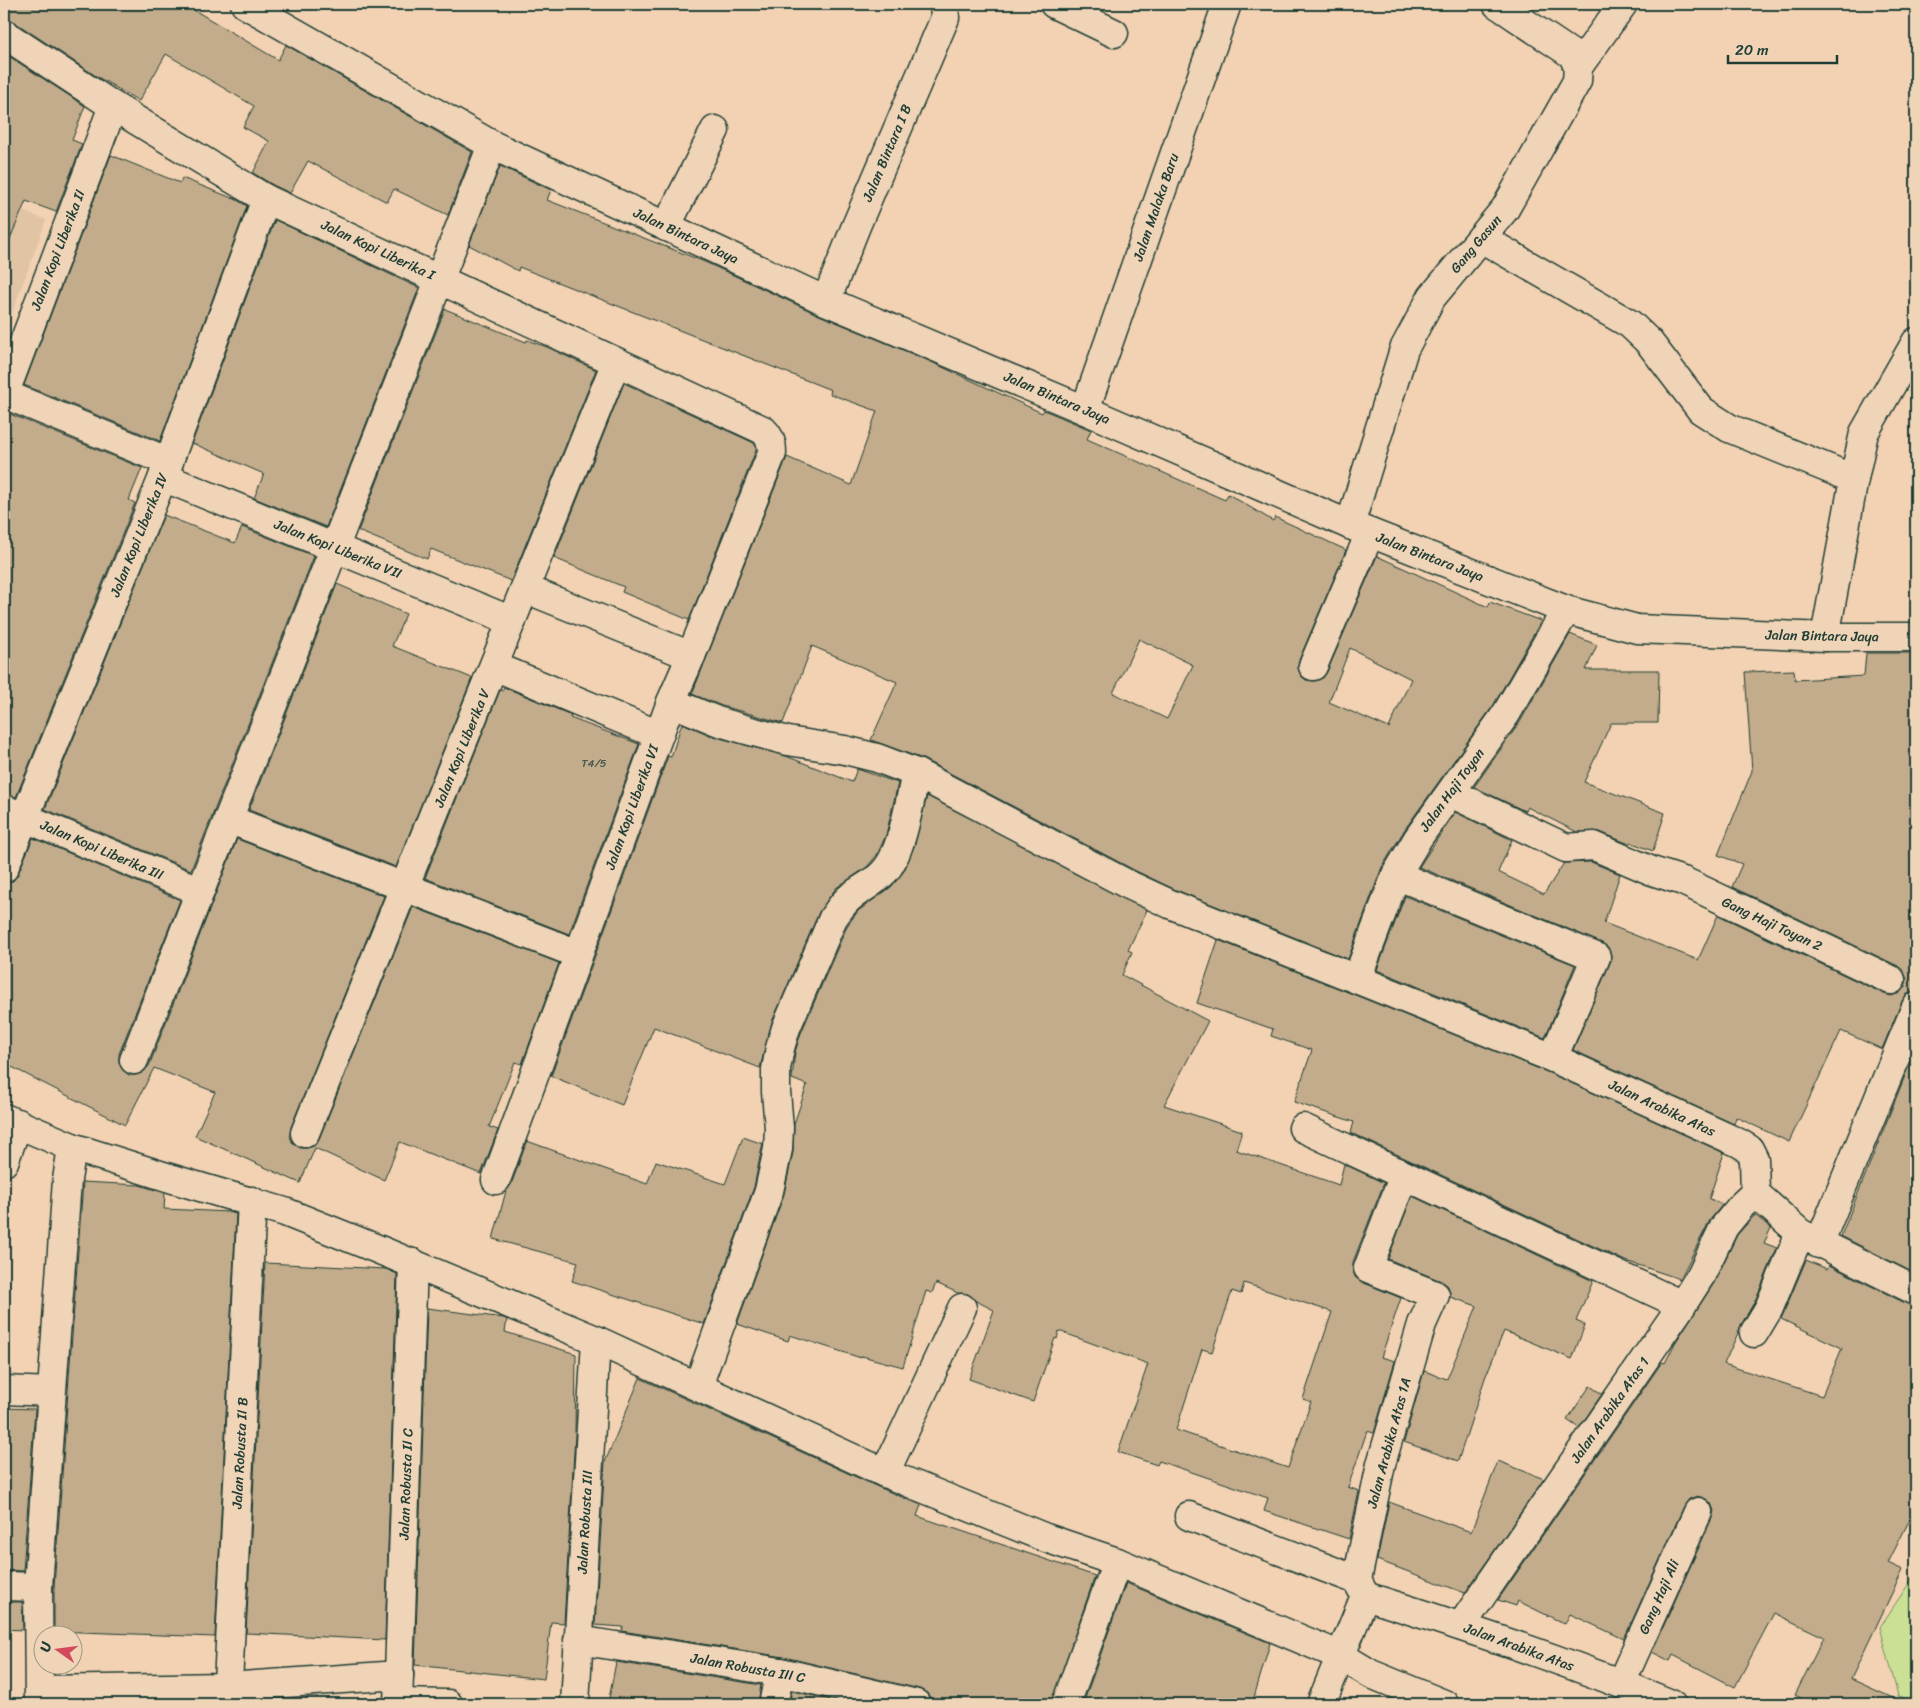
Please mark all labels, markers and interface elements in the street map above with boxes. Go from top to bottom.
scale bar [1728,32,1836,64]
text: 20 m [1735,37,1769,63]
street label: Jalan Bintara I B [855,100,919,207]
street label: Jalan Malaka Baru [1125,149,1186,265]
street label: Jalan Kopi Liberika II [23,185,93,315]
street label: Jalan Bintara Jaya [628,200,743,271]
street label: Gang Gasun [1444,209,1509,279]
street label: Jalan Kopi Liberika I [316,212,440,288]
street label: Jalan Bintara Jaya [999,364,1114,432]
street label: Jalan Kopi Liberika IV [102,469,175,602]
street label: Jalan Kopi Liberika VII [269,512,406,586]
street label: Jalan Bintara Jaya [1372,525,1488,589]
street label: Jalan Bintara Jaya [1764,622,1879,649]
street label: Jalan Kopi Liberika V [426,684,497,812]
street label: Jalan Kopi Liberika VI [597,740,667,874]
street label: Jalan Haji Toyan [1412,742,1491,838]
house number: T4/5 [581,754,607,773]
street label: Jalan Kopi Liberika III [35,812,168,888]
street label: Gang Haji Toyan 2 [1717,890,1827,958]
street label: Jalan Arabika Atas [1603,1072,1720,1144]
street label: Jalan Arabika Atas 1 [1563,1351,1656,1469]
street label: Jalan Arabika Atas 1A [1359,1375,1418,1512]
street label: Jalan Robusta II B [225,1396,255,1510]
street label: Jalan Robusta II C [392,1428,420,1541]
street label: Jalan Robusta III [570,1469,600,1575]
street label: Gang Haji Ali [1631,1555,1687,1638]
street label: Jalan Arabika Atas [1459,1615,1578,1679]
north arrow [32,1626,82,1676]
text: U [33,1639,59,1655]
street label: Jalan Robusta III C [688,1645,808,1690]

